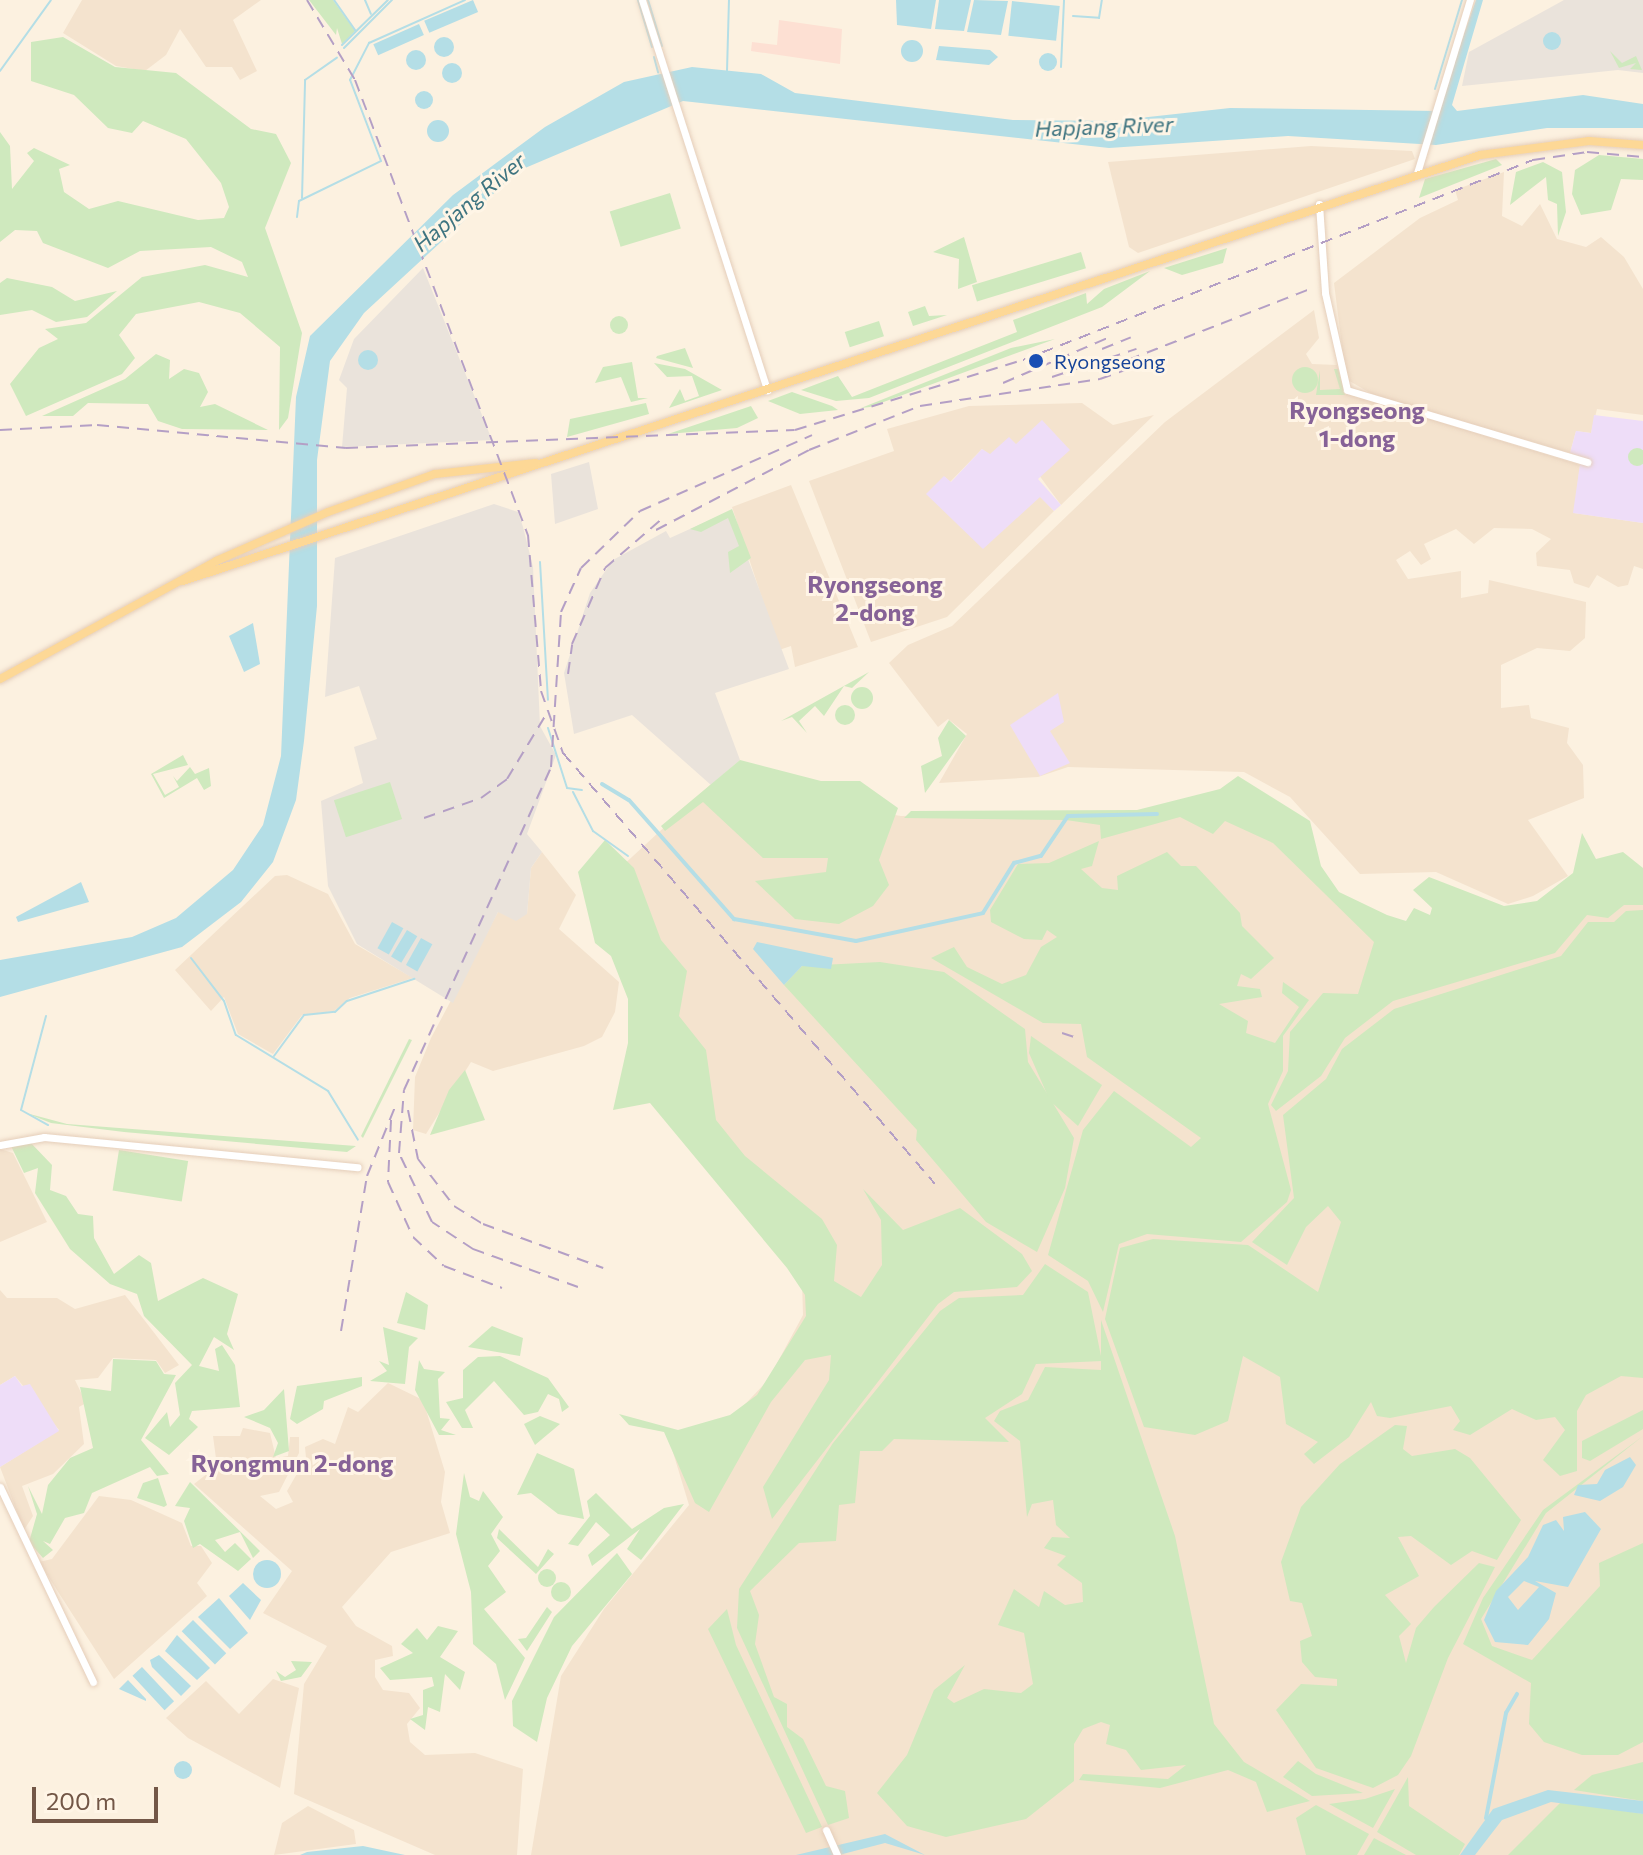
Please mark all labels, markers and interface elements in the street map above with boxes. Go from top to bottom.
water label: Hapjang River [1034,110,1174,142]
water label: Hapjang River [407,147,531,257]
place label: Ryongseong [1054,349,1165,373]
marker: Ryongseong [1025,350,1047,372]
district label: Ryongseong 1-dong [1289,396,1425,452]
district label: Ryongseong 2-dong [807,570,943,626]
district label: Ryongmun 2-dong [191,1449,393,1477]
scale bar [36,1771,162,1821]
text: 200 m [46,1786,116,1815]

